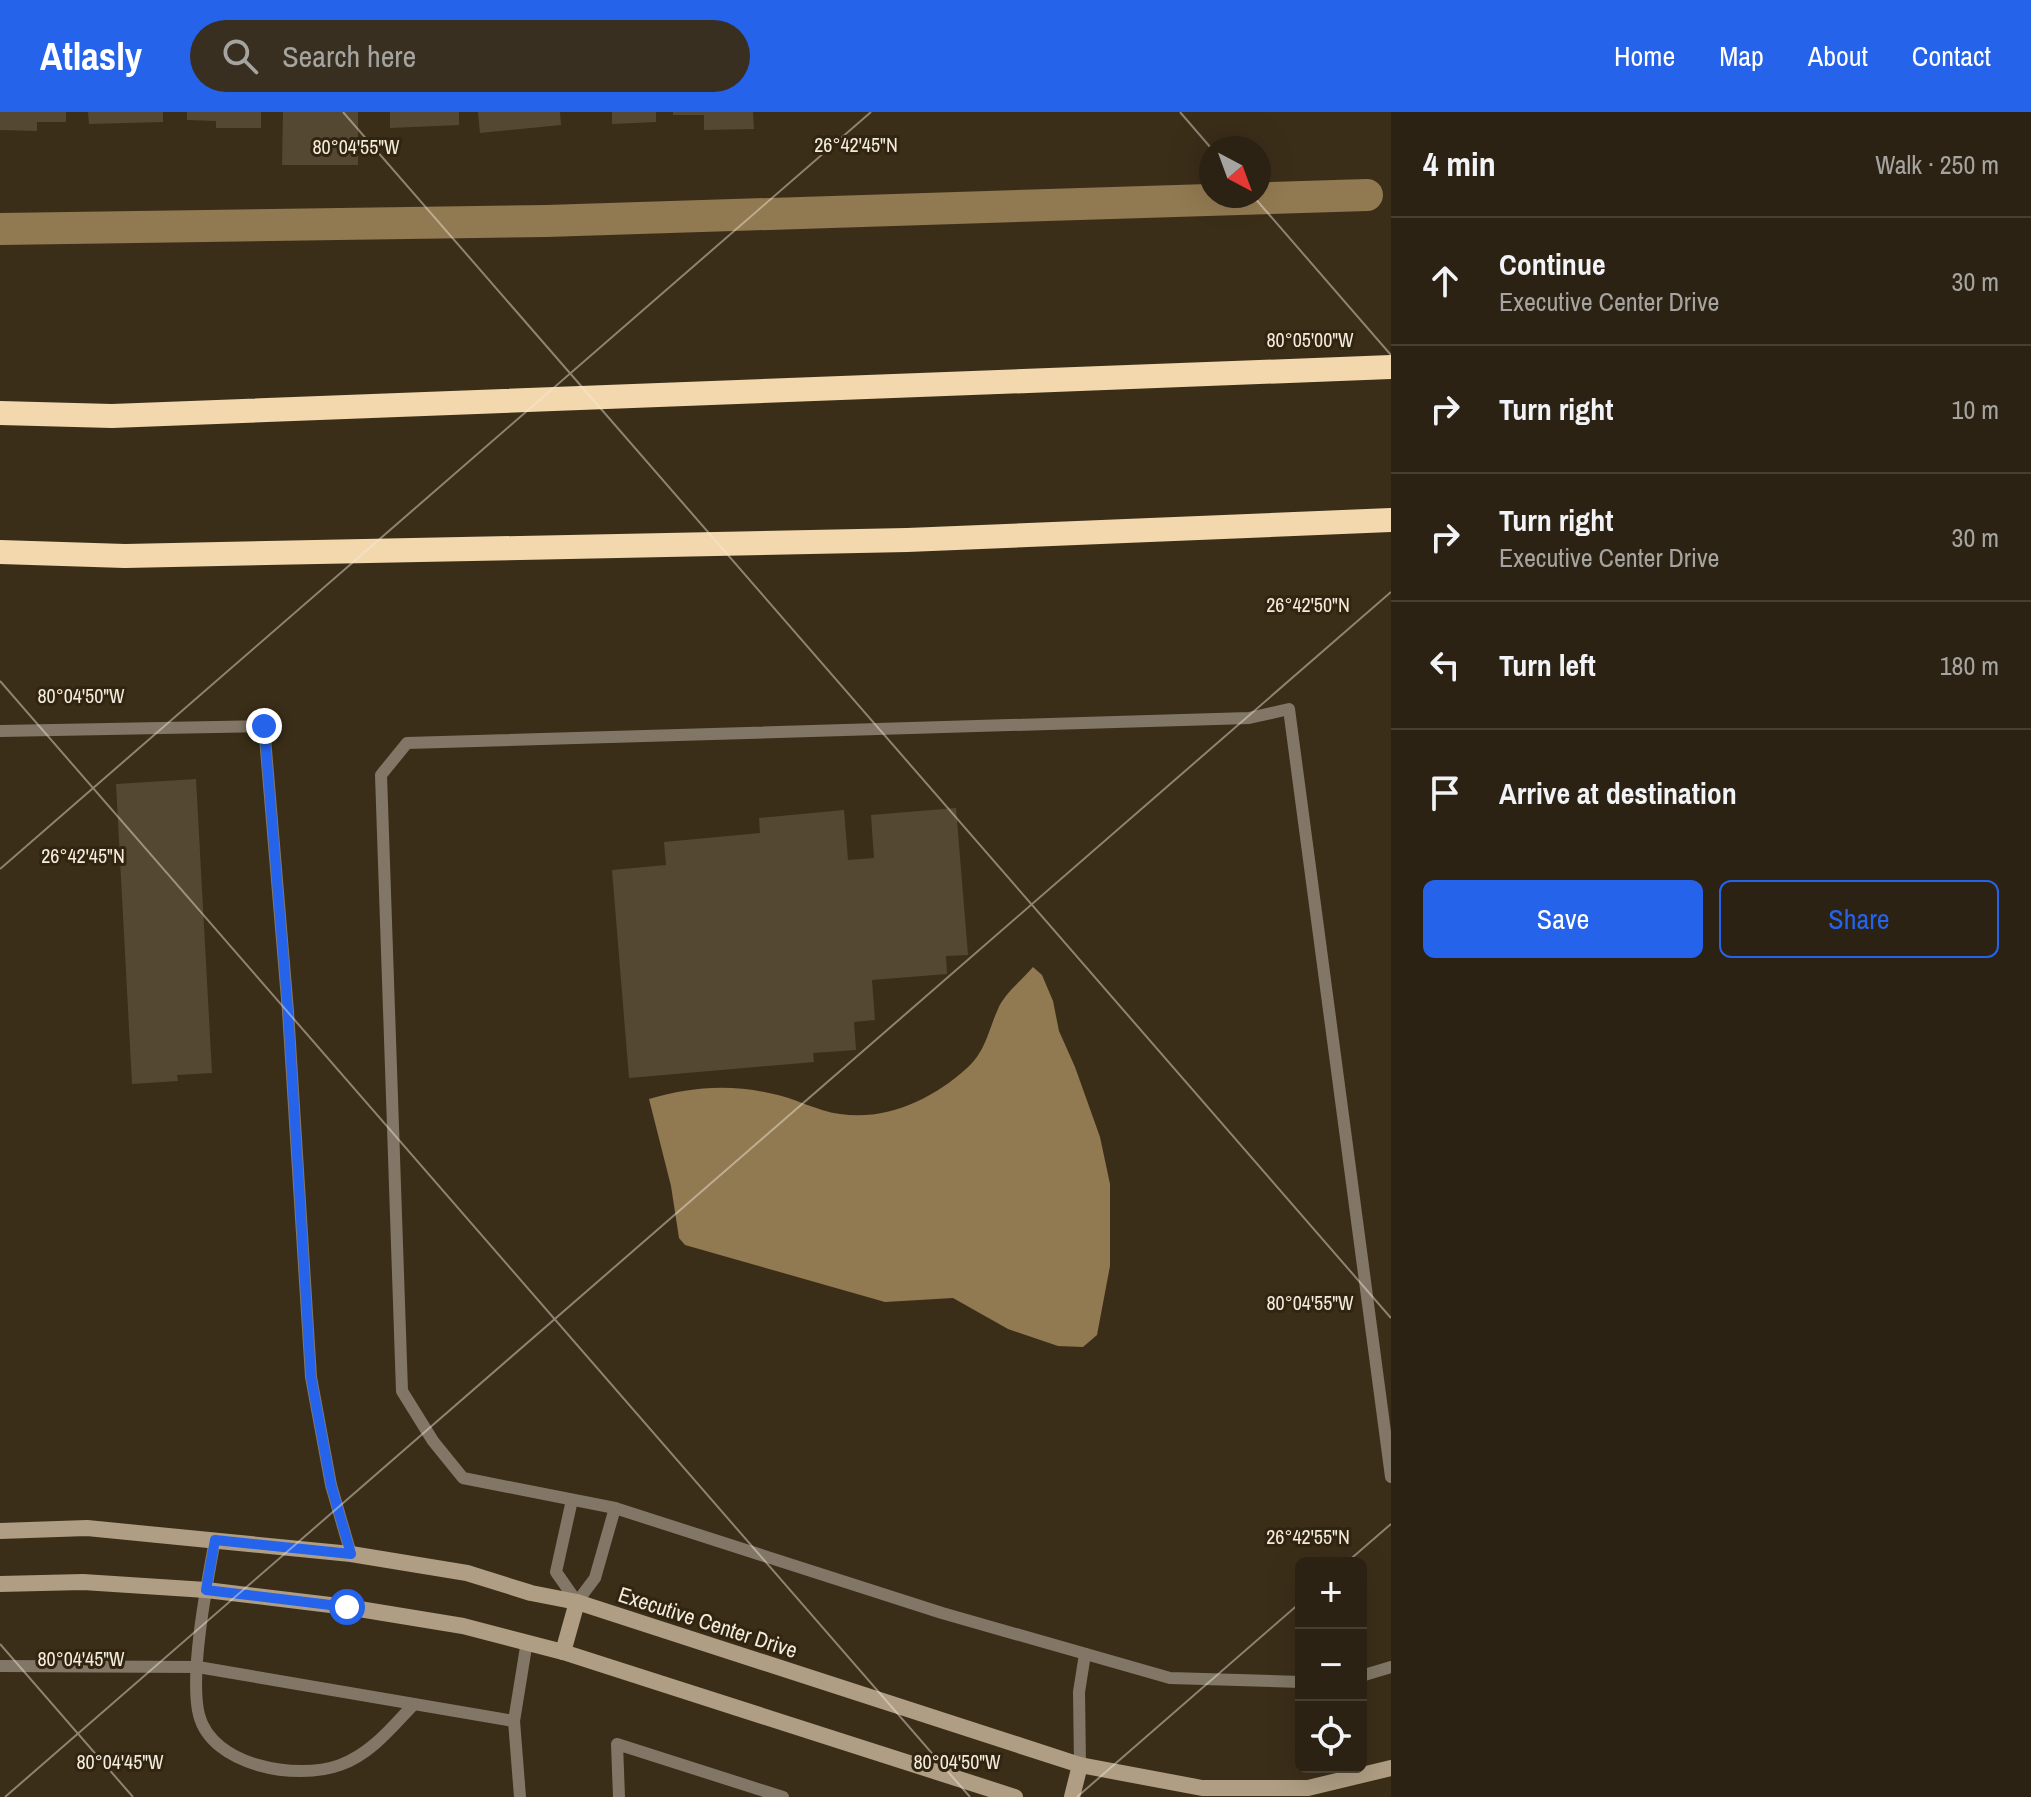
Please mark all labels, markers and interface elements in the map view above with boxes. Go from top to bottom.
search box [190,20,750,92]
text: Atlasly [40,31,142,82]
icon: search [218,34,262,78]
text: Search here [282,36,416,76]
text: Home [1614,37,1675,75]
text: Map [1719,37,1764,75]
text: About [1808,37,1868,75]
text: Contact [1912,37,1991,75]
text: 26°42'45"N [814,131,898,158]
text: 80°04'55"W [312,133,400,160]
north arrow [1199,136,1271,208]
text: 4 min [1423,141,1496,187]
text: Walk · 250 m [1875,147,1999,182]
text: Continue [1499,244,1606,284]
icon: ahead [1423,259,1467,303]
text: 30 m [1952,264,1999,299]
text: Executive Center Drive [1499,284,1719,319]
text: 80°05'00"W [1266,326,1354,353]
icon: right [1423,387,1467,431]
text: Turn right [1499,389,1613,429]
text: 10 m [1952,392,1999,427]
text: Turn right [1499,500,1613,540]
icon: right [1423,515,1467,559]
text: 30 m [1952,520,1999,555]
text: Executive Center Drive [1499,540,1719,575]
text: 26°42'50"N [1266,591,1350,618]
icon: left [1423,643,1467,687]
text: Turn left [1499,645,1596,685]
text: 180 m [1940,648,1999,683]
text: 80°04'50"W [37,682,125,709]
route end [246,708,282,744]
icon: arrive [1423,771,1467,815]
text: Arrive at destination [1499,773,1737,813]
text: 26°42'45"N [41,842,125,869]
button: Save [1423,880,1703,958]
button: Share [1719,880,1999,958]
text: 80°04'55"W [1266,1289,1354,1316]
text: 26°42'55"N [1266,1523,1350,1550]
map controls [1295,1557,1367,1773]
button: + [1295,1557,1367,1629]
street label: Executive Center Drive [615,1579,801,1665]
route start [329,1589,365,1625]
button: − [1295,1629,1367,1701]
text: 80°04'45"W [37,1645,125,1672]
button: locate [1295,1701,1367,1773]
text: 80°04'45"W [76,1748,164,1775]
text: 80°04'50"W [913,1748,1001,1775]

